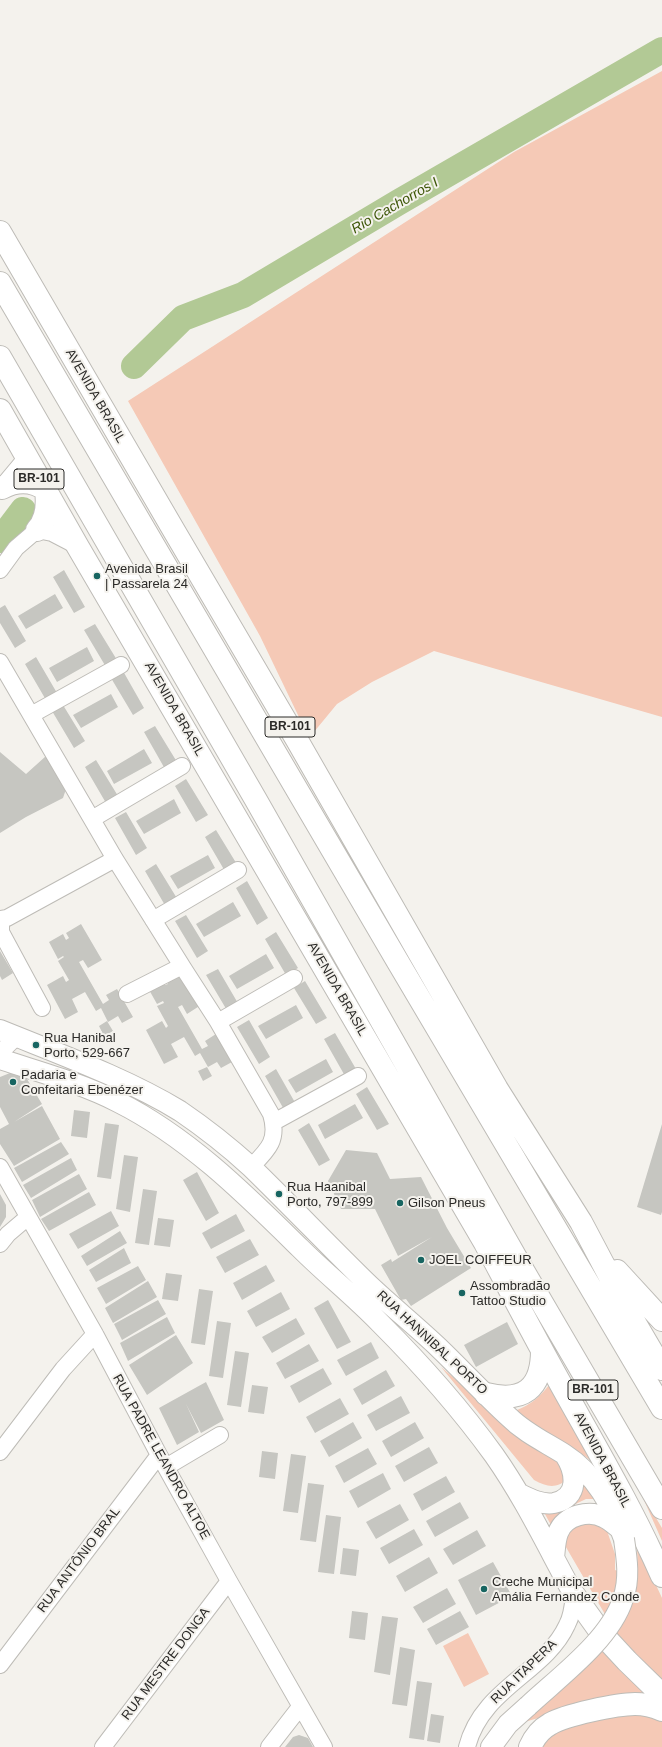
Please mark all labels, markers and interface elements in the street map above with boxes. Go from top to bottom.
water label: Rio Cachorros I [349,174,441,238]
street label: AVENIDA BRASIL [62,346,128,446]
road number: BR-101 [14,469,64,489]
place label: Avenida Brasil | Passarela 24 [105,561,188,592]
marker: Avenida Brasil | Passarela 24 [92,571,102,581]
street label: AVENIDA BRASIL [141,659,207,759]
road number: BR-101 [265,717,315,737]
street label: AVENIDA BRASIL [304,939,370,1039]
place label: Rua Hanibal Porto, 529-667 [44,1030,130,1061]
marker: Rua Hanibal Porto, 529-667 [31,1040,41,1050]
place label: Padaria e Confeitaria Ebenézer [21,1067,143,1098]
marker: Padaria e Confeitaria Ebenézer [8,1077,18,1087]
place label: Rua Haanibal Porto, 797-899 [287,1179,373,1210]
marker: Rua Haanibal Porto, 797-899 [274,1189,284,1199]
place label: Gilson Pneus [408,1195,485,1211]
marker: Gilson Pneus [395,1198,405,1208]
place label: JOEL COIFFEUR [429,1252,532,1268]
marker: JOEL COIFFEUR [416,1255,426,1265]
place label: Assombradão Tattoo Studio [470,1278,550,1309]
street label: RUA HANNIBAL PORTO [373,1288,491,1398]
marker: Assombradão Tattoo Studio [457,1288,467,1298]
street label: RUA PADRE LEANDRO ALTOE [109,1372,213,1542]
road number: BR-101 [568,1380,618,1400]
street label: AVENIDA BRASIL [570,1410,634,1510]
street label: RUA ANTÔNIO BRAL [34,1504,124,1616]
place label: Creche Municipal Amália Fernandez Conde [492,1574,639,1605]
marker: Creche Municipal Amália Fernandez Conde [479,1584,489,1594]
street label: RUA MESTRE DONGA [119,1605,213,1723]
street label: RUA ITAPERA [488,1637,560,1707]

